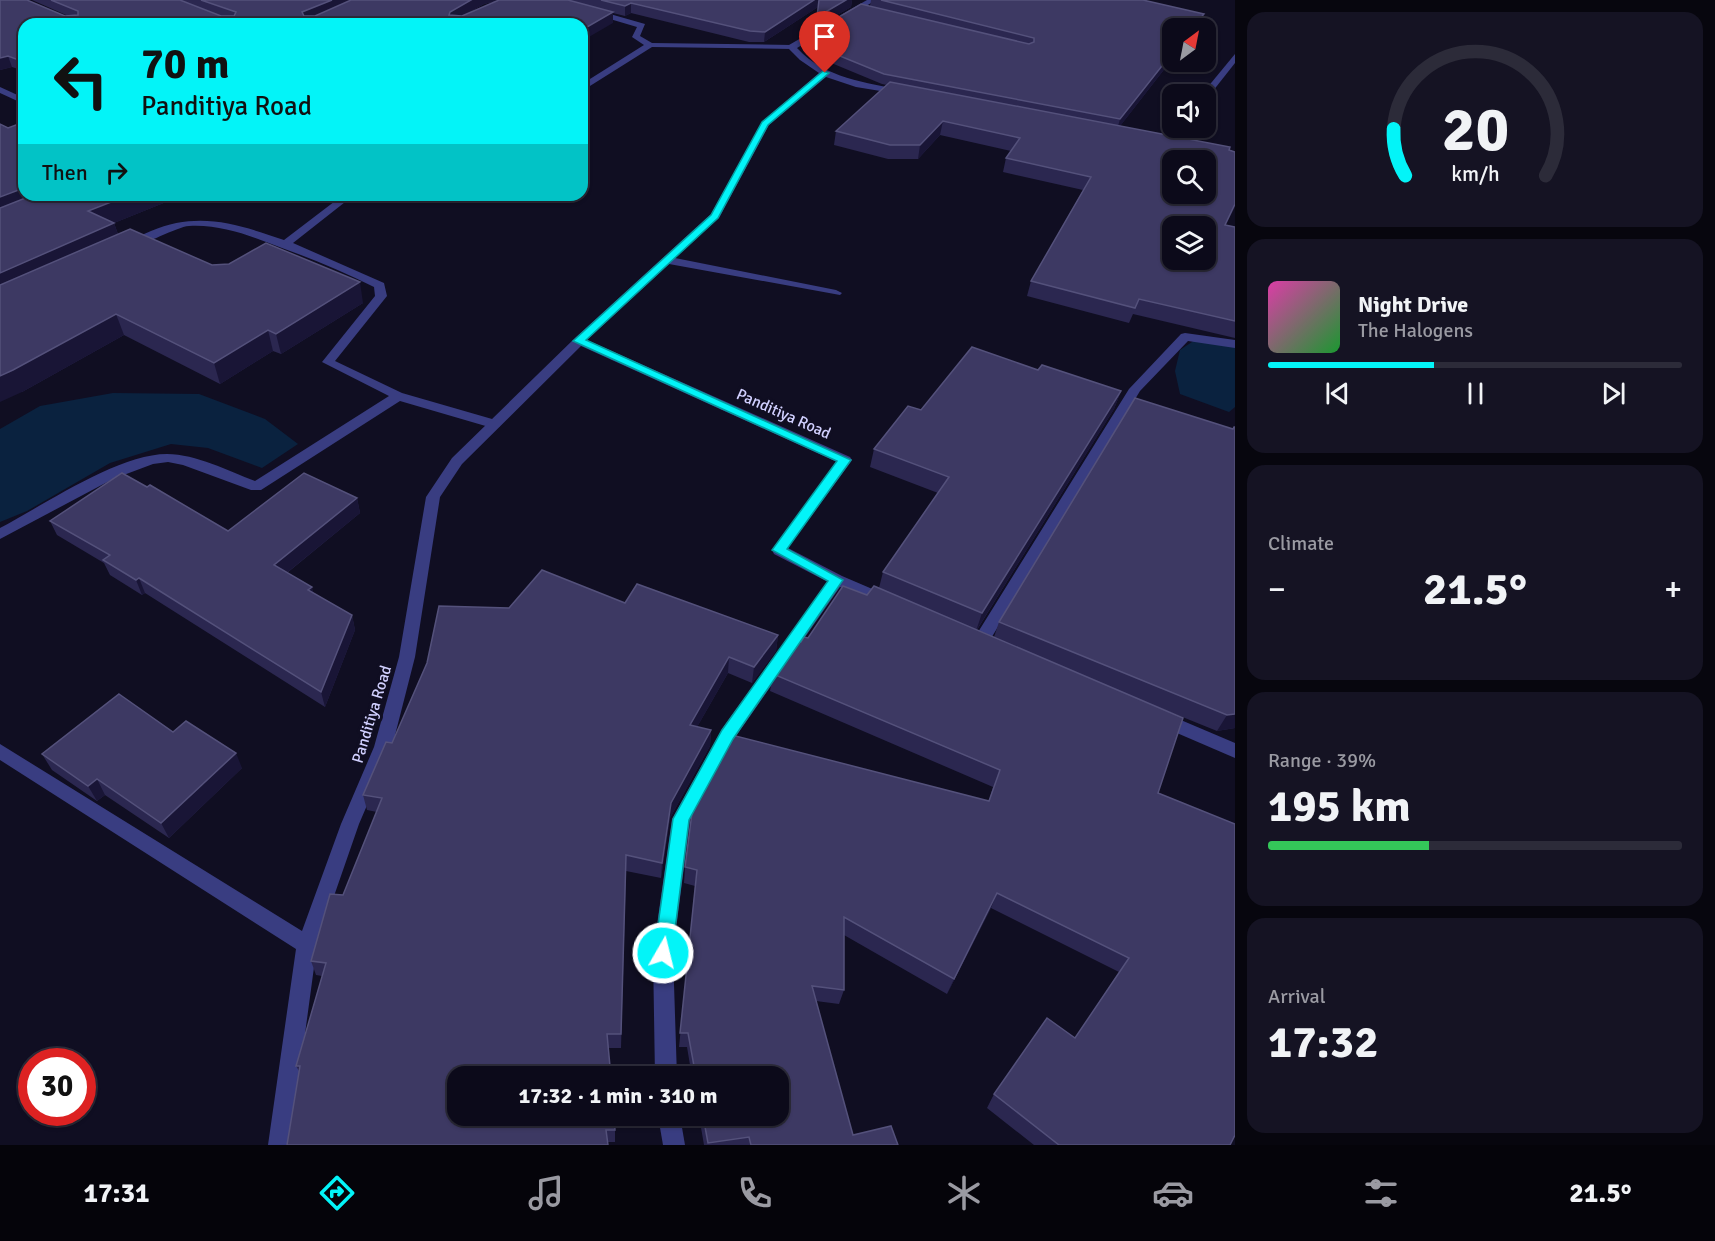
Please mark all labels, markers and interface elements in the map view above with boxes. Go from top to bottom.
pin [799,11,850,73]
north arrow [1162,18,1216,72]
map controls [1162,18,1216,270]
icon: arrive [808,20,841,53]
text: 70 m [141,39,230,90]
icon: left [42,42,120,120]
button: sound [1162,84,1216,138]
text: Panditiya Road [141,90,312,123]
text: 20 [1441,91,1509,168]
button: search [1162,150,1216,204]
icon: right [100,156,133,189]
text: Then [42,159,88,186]
text: km/h [1451,162,1499,188]
button: layers [1162,216,1216,270]
text: Night Drive [1358,291,1468,318]
text: The Halogens [1358,318,1473,343]
icon: previous [1321,377,1354,410]
icon: pause [1459,377,1492,410]
icon: next [1597,377,1630,410]
street label: Panditiya Road [733,384,834,444]
text: Climate [1268,531,1334,556]
text: 21.5° [1423,562,1527,617]
text: − [1268,569,1286,610]
text: + [1664,569,1682,610]
street label: Panditiya Road [348,663,396,766]
text: Range · 39% [1268,748,1376,773]
text: 195 km [1268,779,1411,834]
position arrow [631,921,695,985]
text: Arrival [1268,984,1326,1009]
text: 17:32 [1268,1015,1378,1070]
speed limit sign: 30 [18,1048,96,1126]
text: 17:32 · 1 min · 310 m [518,1082,718,1109]
icon: directions [316,1172,358,1214]
icon: music [525,1172,567,1214]
icon: phone [734,1172,776,1214]
icon: climate [943,1172,985,1214]
icon: car [1152,1172,1194,1214]
icon: filters [1360,1172,1402,1214]
text: 17:31 [83,1177,150,1210]
text: 21.5° [1569,1177,1632,1210]

